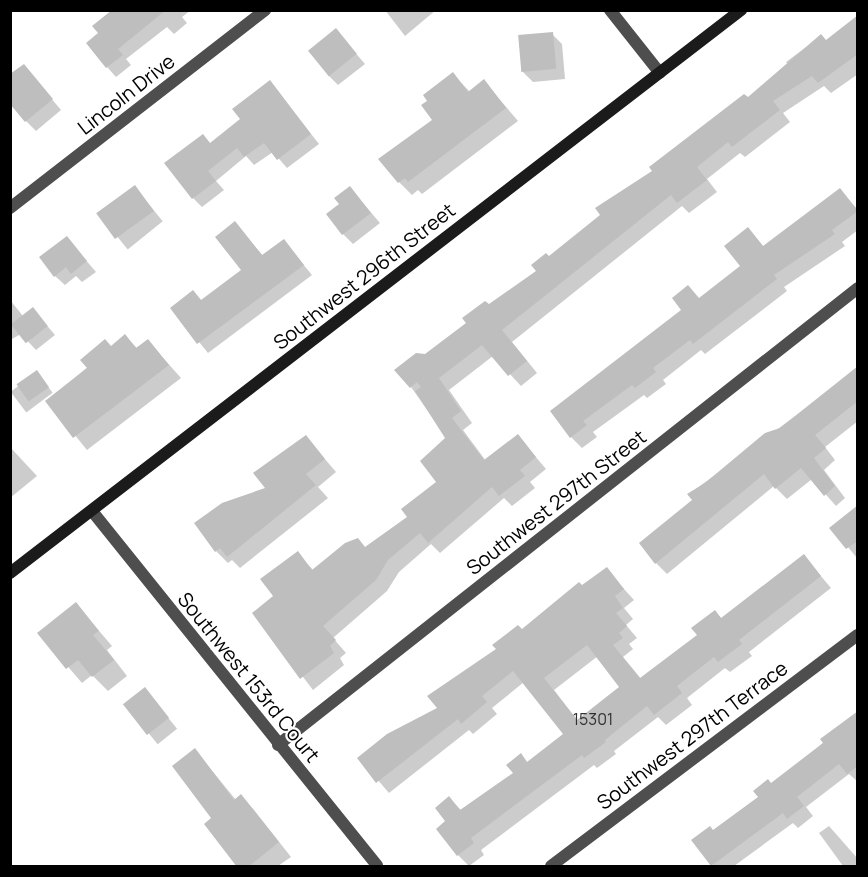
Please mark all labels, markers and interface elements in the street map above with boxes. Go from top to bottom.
street label: Lincoln Drive [73,49,179,139]
street label: Southwest 296th Street [268,198,460,354]
street label: Southwest 297th Street [461,424,651,580]
street label: Southwest 153rd Court [173,587,325,767]
street label: Southwest 297th Terrace [592,656,792,814]
house number: 15301 [573,709,613,729]

